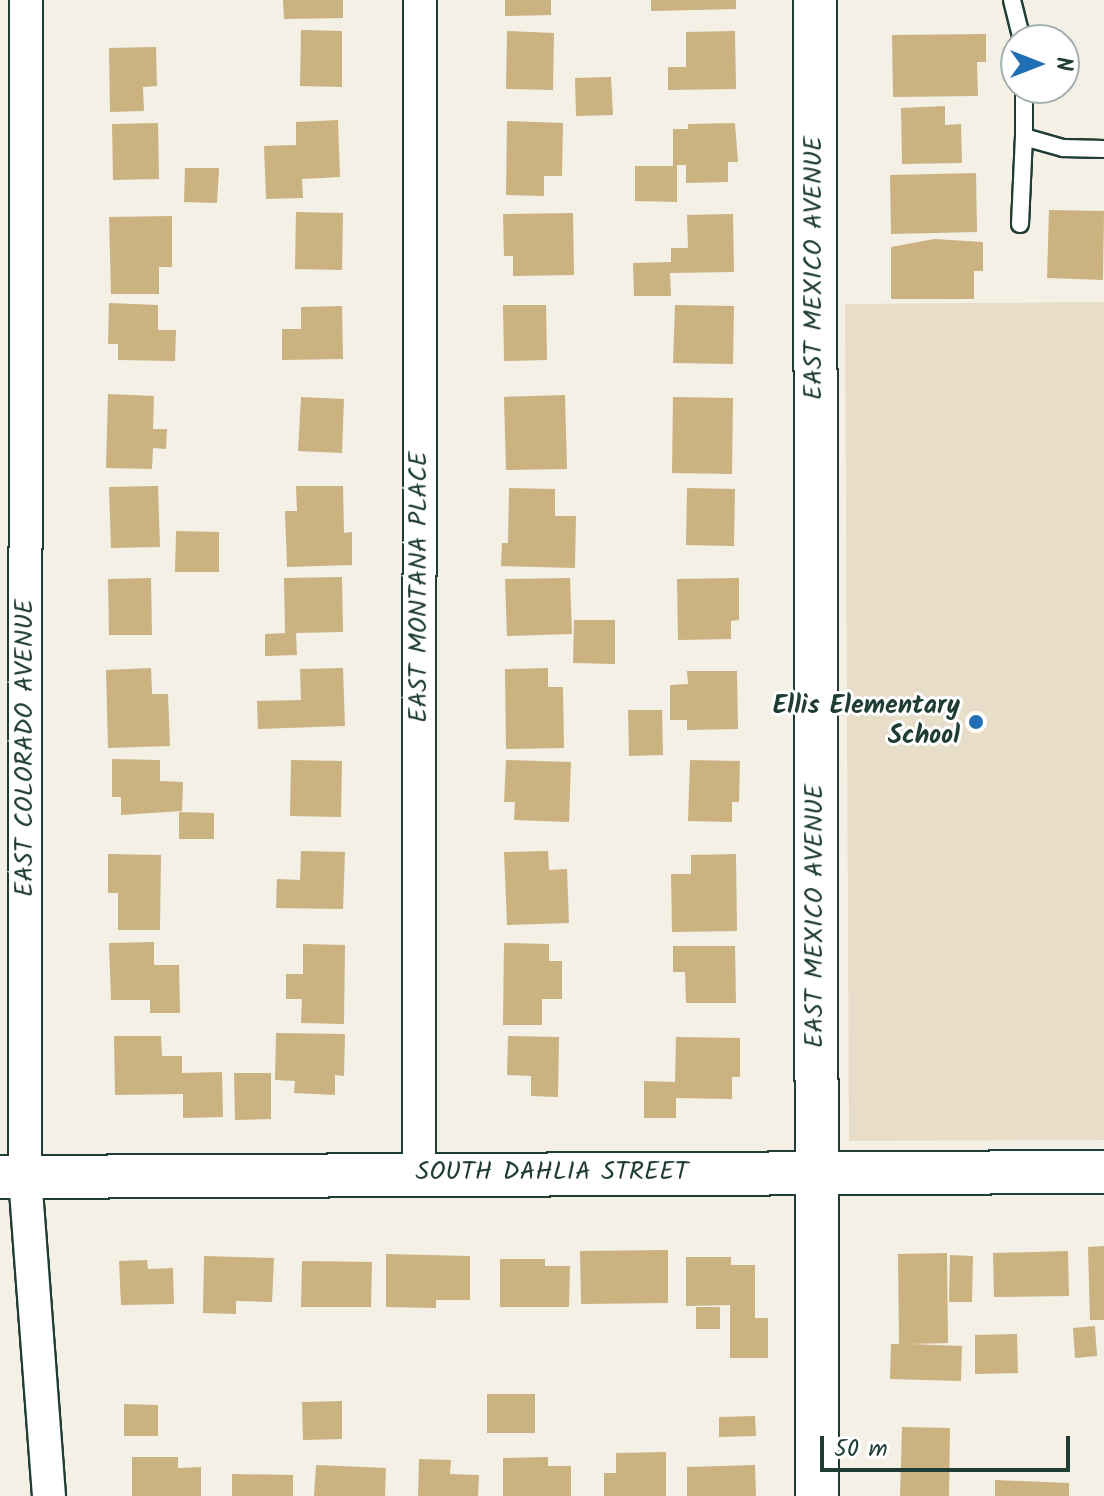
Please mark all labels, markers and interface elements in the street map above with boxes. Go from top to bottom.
north arrow [1000,24,1080,104]
text: N [1045,57,1080,71]
street label: EAST MEXICO AVENUE [799,136,831,400]
street label: EAST MONTANA PLACE [404,451,436,723]
street label: EAST COLORADO AVENUE [10,599,42,897]
place label: Ellis Elementary School [773,691,960,752]
marker: Ellis Elementary School [967,713,985,731]
street label: EAST MEXICO AVENUE [800,784,832,1048]
street label: SOUTH DAHLIA STREET [416,1157,688,1189]
scale bar [824,1420,1074,1470]
text: 50 m [834,1430,888,1469]

